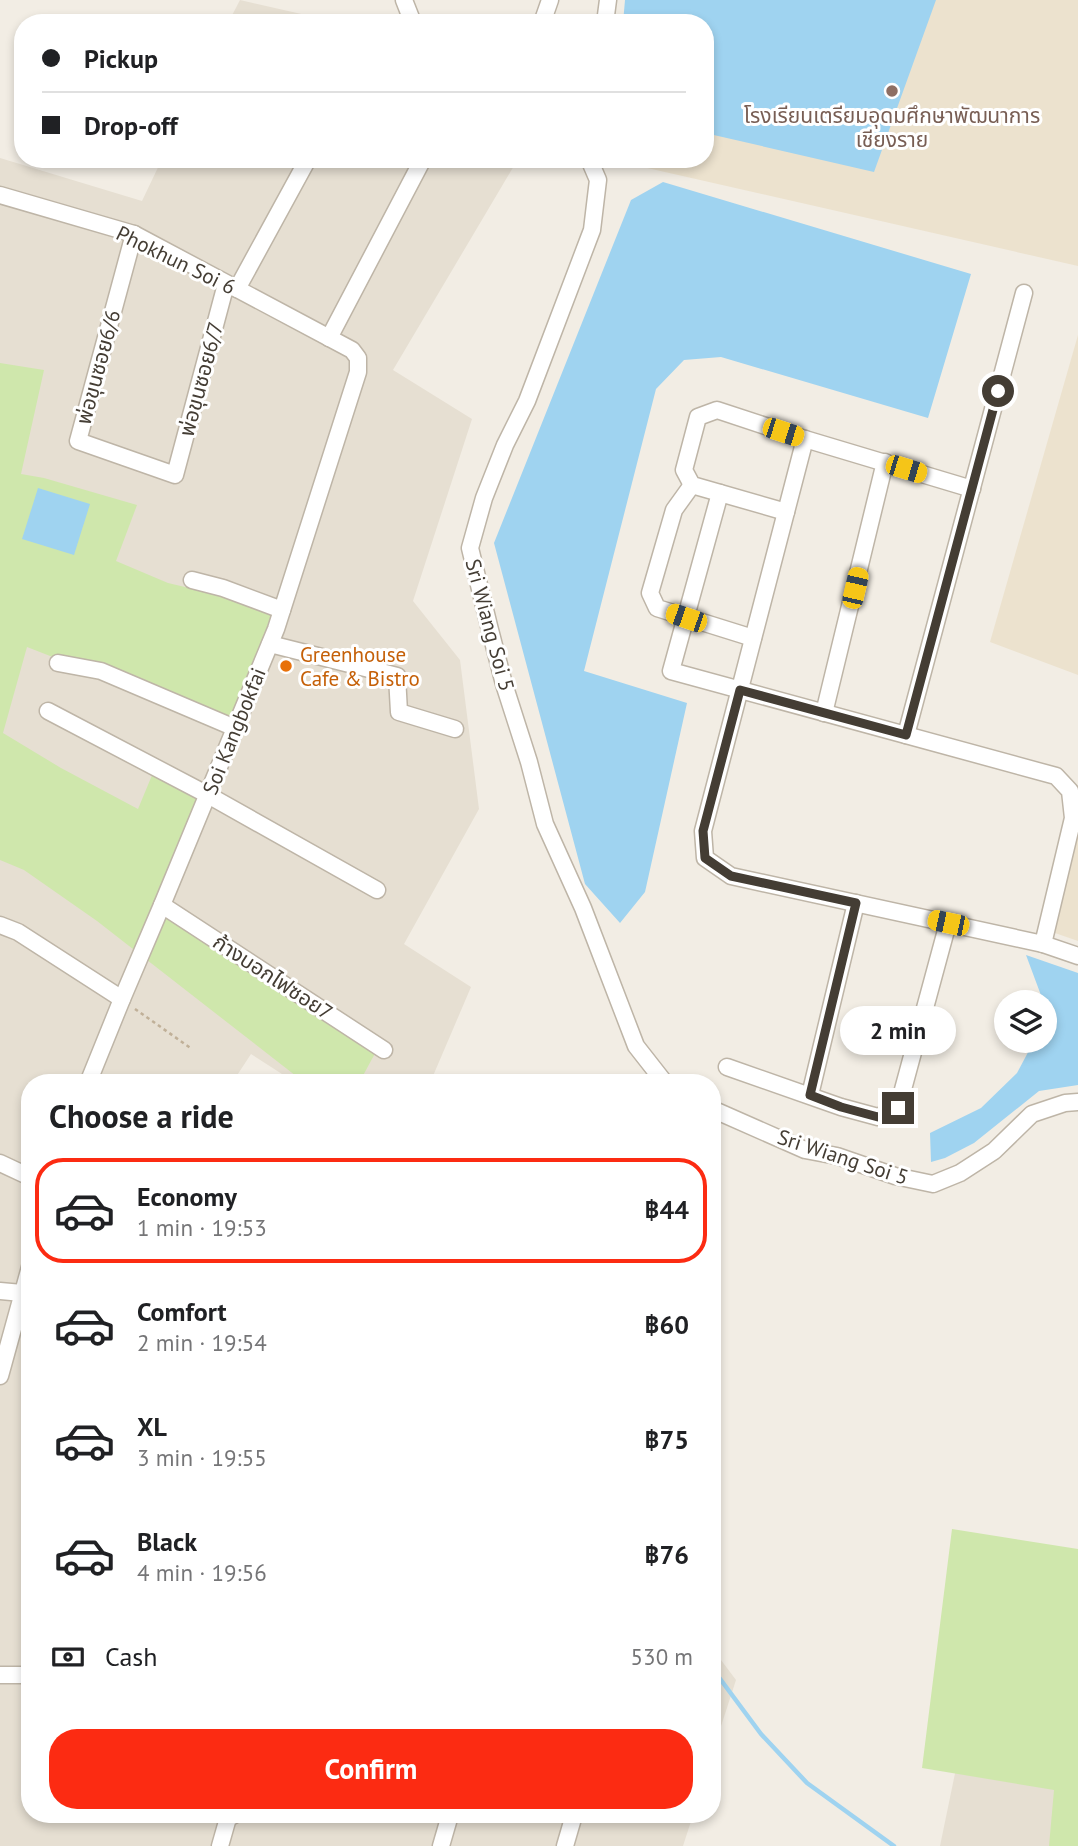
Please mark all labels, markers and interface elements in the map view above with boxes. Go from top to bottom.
text: Pickup [84,42,158,75]
marker: โรงเรียนเตรียมอุดมศึกษาพัฒนาการ เชียงราย [884,83,900,99]
place label: โรงเรียนเตรียมอุดมศึกษาพัฒนาการ เชียงราย [744,102,1040,153]
text: Drop-off [84,109,178,142]
street label: Phokhun Soi 6 [112,219,240,301]
street label: พ่อขุนซอย6/6 [70,307,126,427]
street label: พ่อขุนซอย6/7 [173,319,229,439]
route start [982,375,1014,407]
car [760,416,807,448]
car [883,453,930,485]
street label: Sri Wiang Soi 5 [459,556,521,694]
car [841,565,870,611]
car [663,601,710,635]
place label: Greenhouse Cafe & Bistro [300,641,420,692]
marker: Greenhouse Cafe & Bistro [278,658,294,674]
street label: Soi Kangbokfai [196,664,272,798]
car [926,908,971,938]
street label: ก้างบอกไฟซอย7 [208,928,338,1026]
map controls [994,990,1057,1053]
button: layers [994,990,1057,1053]
callout: 2 min [840,1006,956,1056]
text: 2 min [870,1016,926,1045]
route end [882,1092,914,1124]
text: Choose a ride [49,1095,234,1137]
street label: Sri Wiang Soi 5 [774,1123,912,1191]
icon: car [53,1179,116,1242]
text: Economy [137,1180,237,1213]
text: ฿44 [644,1193,689,1226]
text: 1 min · 19:53 [137,1213,267,1242]
icon: car [53,1294,116,1357]
text: Comfort [137,1295,227,1328]
text: ฿60 [644,1308,689,1341]
text: 2 min · 19:54 [137,1328,267,1357]
icon: car [53,1409,116,1472]
text: XL [137,1410,167,1443]
text: ฿75 [644,1423,689,1456]
text: 3 min · 19:55 [137,1443,267,1472]
icon: car [53,1524,116,1587]
text: Black [137,1525,197,1558]
text: ฿76 [644,1538,689,1571]
text: 4 min · 19:56 [137,1558,267,1587]
icon: cash [49,1638,87,1676]
text: Cash [105,1640,157,1673]
text: 530 m [631,1642,693,1671]
button: Confirm [49,1729,693,1809]

